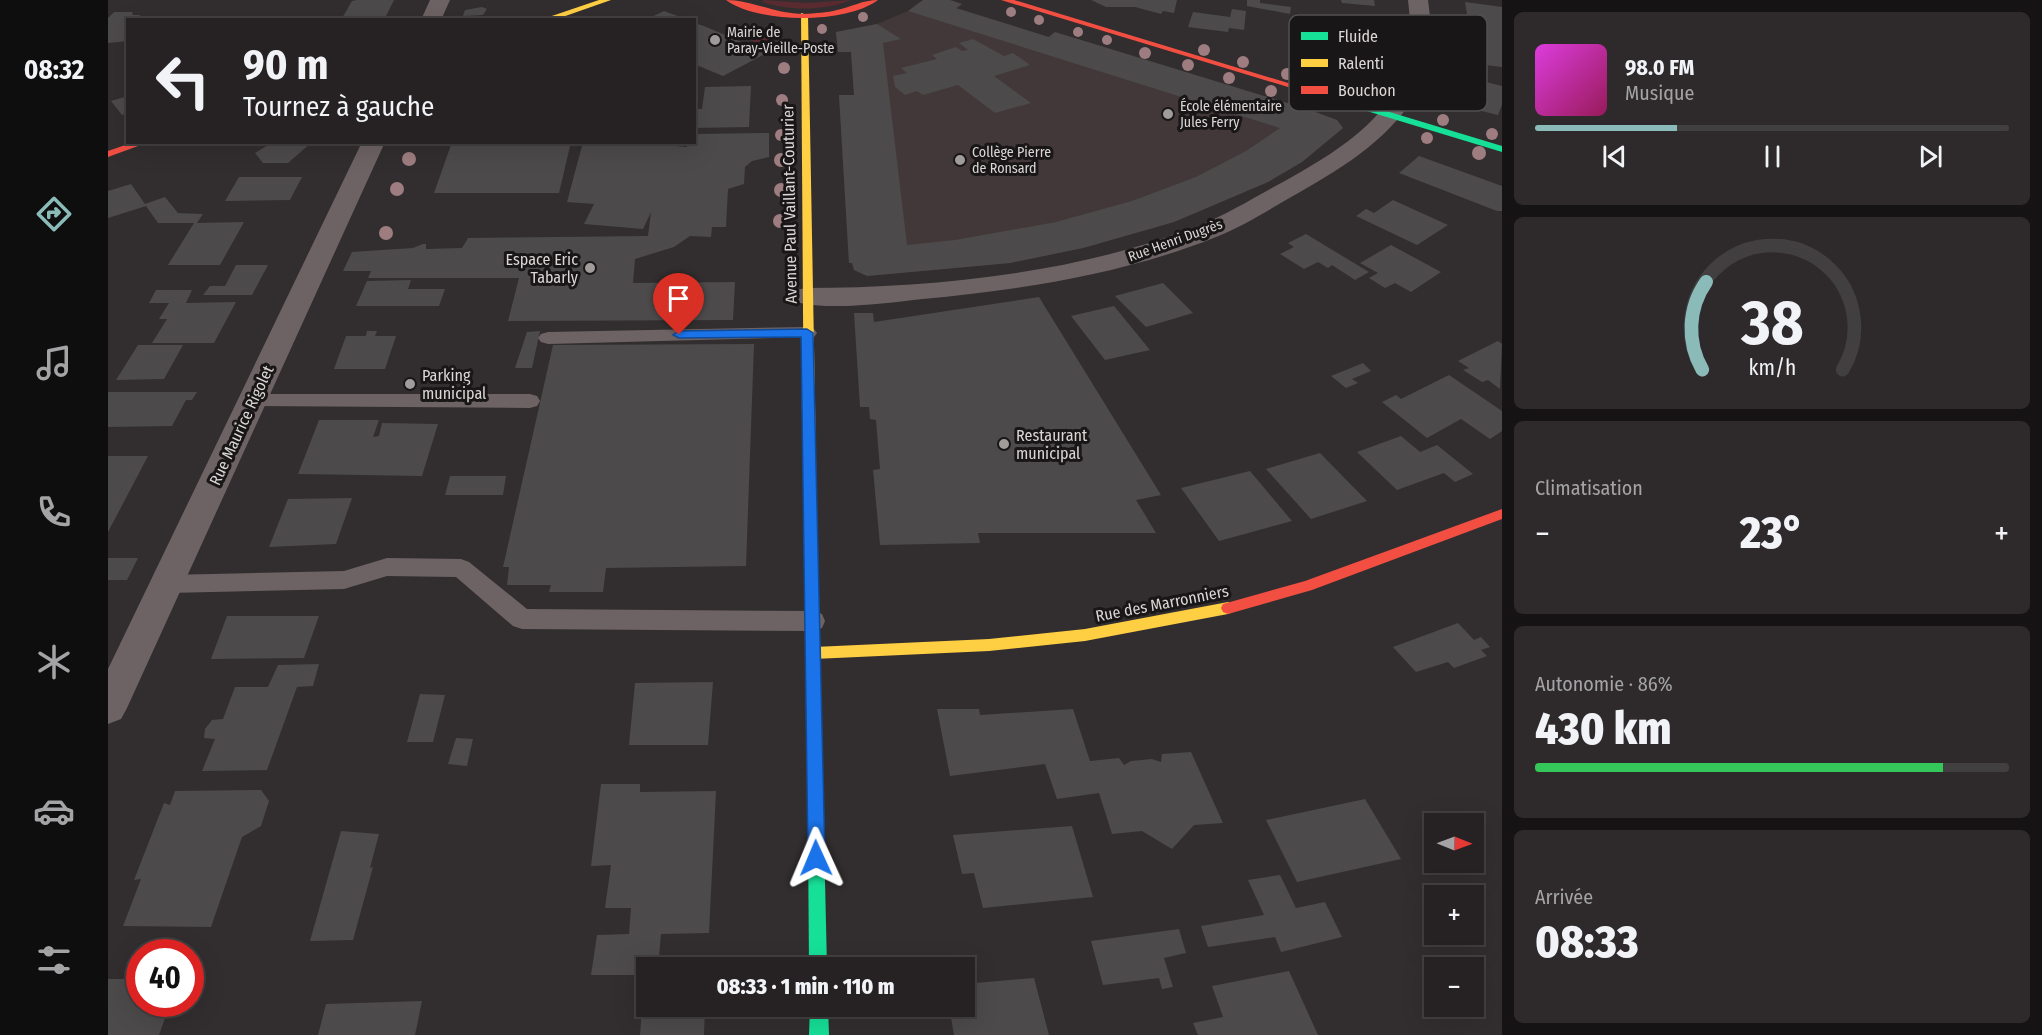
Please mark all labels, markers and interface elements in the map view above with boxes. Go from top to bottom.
legend [1289,15,1487,111]
place label: Mairie de Paray-Vieille-Poste [727,24,835,57]
text: Fluide [1338,27,1378,46]
marker: Mairie de Paray-Vieille-Poste [708,33,722,47]
text: 90 m [243,40,328,90]
icon: left [144,42,222,120]
text: 08:32 [24,54,84,86]
text: Ralenti [1338,54,1384,73]
text: 98.0 FM [1625,54,1694,81]
text: Bouchon [1338,81,1396,100]
text: Musique [1625,81,1694,105]
text: Tournez à gauche [243,91,434,123]
place label: École élémentaire Jules Ferry [1180,97,1282,131]
street label: Avenue Paul Vaillant-Couturier [778,104,801,304]
marker: École élémentaire Jules Ferry [1161,107,1175,121]
icon: previous [1598,140,1631,173]
icon: pause [1756,140,1789,173]
icon: next [1914,140,1947,173]
place label: Collège Pierre de Ronsard [972,144,1051,177]
marker: Collège Pierre de Ronsard [953,153,967,167]
icon: directions [33,193,75,235]
street label: Rue Henri Dugrès [1126,216,1225,265]
place label: Espace Eric Tabarly [506,250,579,287]
marker: Espace Eric Tabarly [583,261,597,275]
pin [653,273,704,335]
icon: arrive [662,282,695,315]
text: 38 [1740,286,1803,361]
icon: music [33,342,75,384]
text: km/h [1748,355,1796,381]
street label: Rue Maurice Rigolet [205,362,278,488]
place label: Parking municipal [422,366,486,403]
marker: Parking municipal [403,377,417,391]
place label: Restaurant municipal [1016,426,1088,463]
marker: Restaurant municipal [997,437,1011,451]
text: Climatisation [1535,476,1643,500]
icon: phone [33,491,75,533]
text: 23° [1740,506,1804,560]
text: − [1535,514,1550,554]
text: + [1994,514,2009,554]
street label: Rue des Marronniers [1094,581,1230,626]
icon: climate [33,641,75,683]
text: Autonomie · 86% [1535,672,1673,696]
text: 430 km [1535,702,1671,756]
icon: car [33,790,75,832]
north arrow [1424,813,1484,873]
map controls [1424,813,1484,1017]
position arrow [784,826,848,890]
button: + [1424,885,1484,945]
text: Arrivée [1535,885,1593,909]
text: 08:33 [1535,915,1639,969]
icon: filters [33,939,75,981]
speed limit sign: 40 [126,939,204,1017]
button: − [1424,957,1484,1017]
text: 08:33 · 1 min · 110 m [716,973,895,1000]

